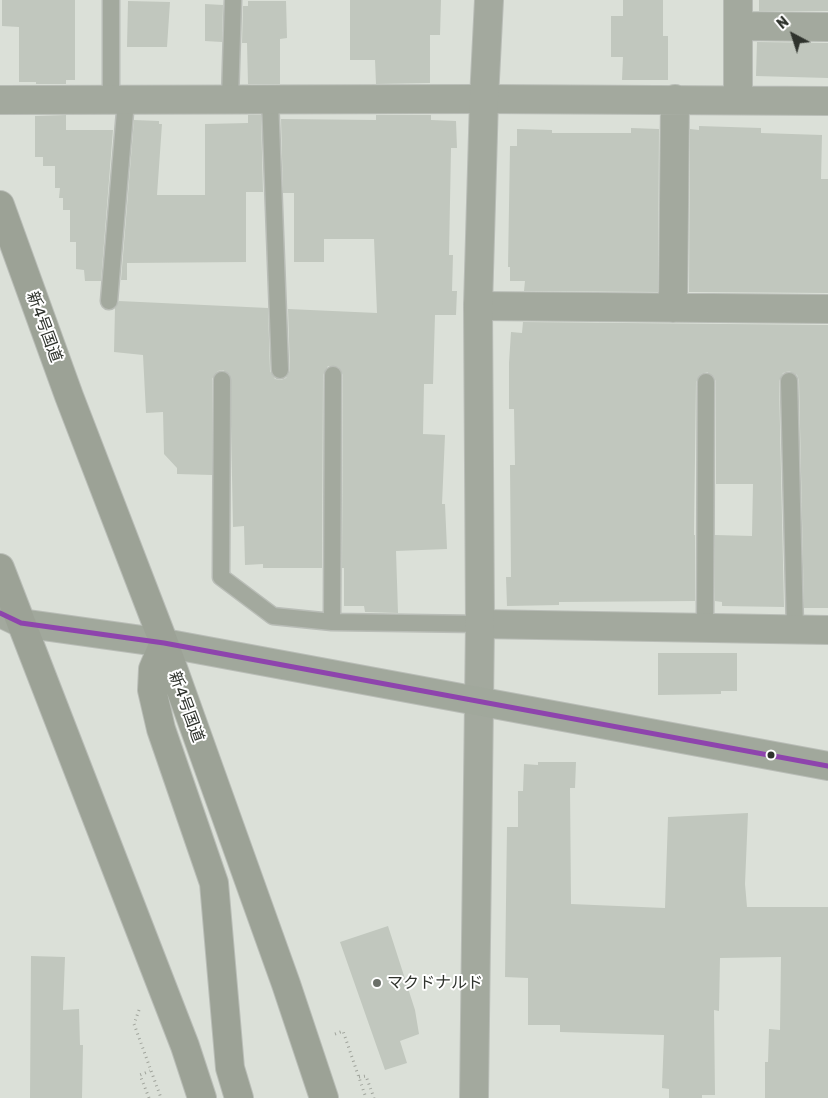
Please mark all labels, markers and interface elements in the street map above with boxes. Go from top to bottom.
north arrow [768,10,818,60]
text: N [774,13,792,33]
street label: 新4号国道 [22,289,66,365]
street label: 新4号国道 [164,669,208,745]
unlabelled marker [766,750,776,760]
place label: マクドナルド [387,973,483,993]
marker: マクドナルド [371,977,383,989]

